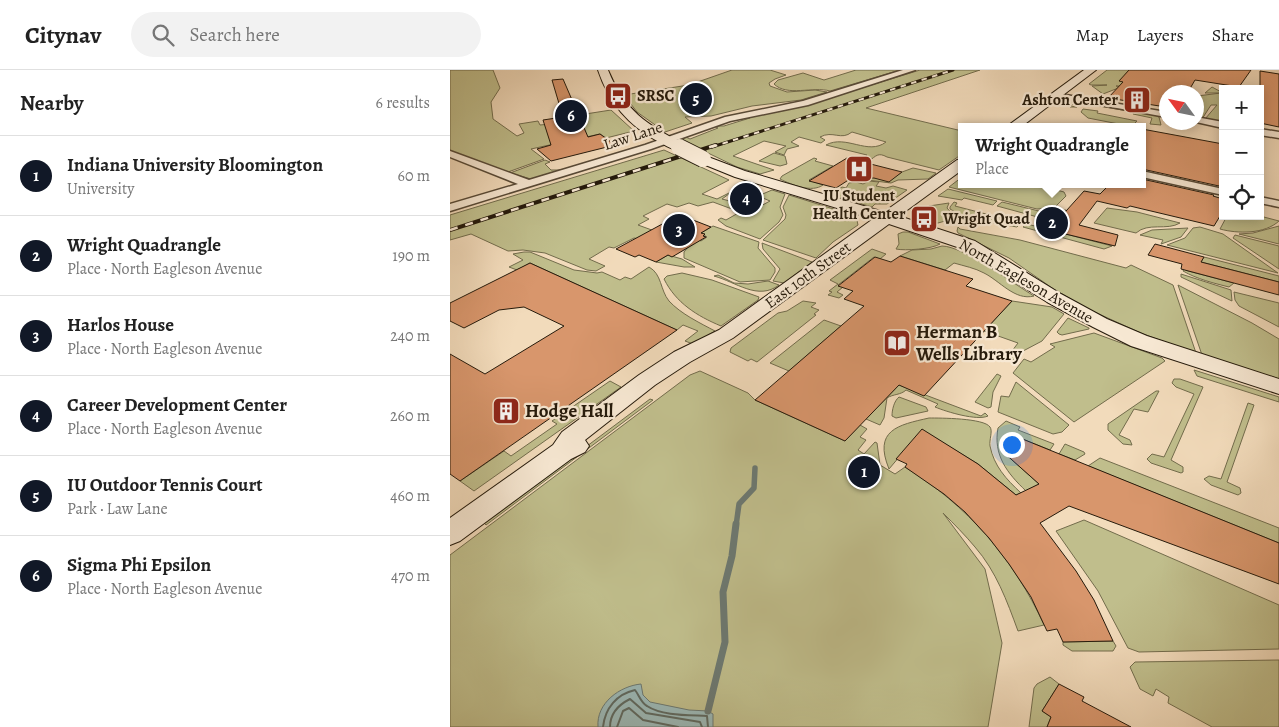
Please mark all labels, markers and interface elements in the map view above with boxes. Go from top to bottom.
search box [131,12,481,57]
text: Citynav [25,19,101,51]
icon: search [149,21,177,49]
text: Search here [189,22,280,48]
text: Map [1076,23,1109,47]
text: Layers [1137,23,1184,47]
text: Share [1212,23,1254,47]
pin: 5 [680,80,712,118]
bus stop icon: SRSC [603,81,633,111]
place label: SRSC [637,85,675,107]
building icon: Ashton Center [1122,85,1152,115]
north arrow [1159,85,1204,130]
map controls [1219,85,1264,220]
button: + [1219,85,1264,130]
text: Nearby [20,89,83,117]
place label: Ashton Center [1021,89,1118,111]
text: 6 results [376,92,430,114]
pin: 6 [555,97,587,135]
street label: Law Lane [600,116,666,156]
popup [958,123,1146,188]
button: − [1219,130,1264,175]
text: Wright Quadrangle [975,132,1129,158]
text: Indiana University Bloomington [67,152,323,178]
hospital icon: IU Student Health Center [844,154,874,184]
text: Place [975,158,1009,180]
text: 1 [33,165,39,187]
text: 60 m [398,165,430,187]
button: locate [1219,175,1264,220]
text: University [67,178,134,200]
pin: 4 [730,180,762,218]
place label: IU Student Health Center [812,185,906,225]
bus stop icon: Wright Quad [909,204,939,234]
pin: 2 [1036,204,1068,242]
place label: Wright Quad [942,208,1030,230]
pin: 3 [663,211,695,249]
text: Wright Quadrangle [67,232,221,258]
street label: North Eagleson Avenue [955,233,1097,329]
street label: East 10th Street [760,236,856,314]
text: 2 [32,245,40,267]
text: 190 m [392,245,430,267]
text: Place · North Eagleson Avenue [67,258,262,280]
text: Harlos House [67,312,174,338]
place label: Herman B Wells Library [915,319,1023,367]
text: 3 [33,325,39,347]
text: 240 m [390,325,430,347]
library icon: Herman B Wells Library [882,328,912,358]
text: Place · North Eagleson Avenue [67,338,262,360]
text: Career Development Center [67,392,287,418]
building icon: Hodge Hall [491,396,521,426]
place label: Hodge Hall [525,398,614,424]
text: 4 [32,405,40,427]
text: 260 m [390,405,430,427]
text: Place · North Eagleson Avenue [67,418,262,440]
your location [999,432,1025,458]
pin: 1 [848,453,880,491]
text: IU Outdoor Tennis Court [67,472,263,498]
text: 5 [33,485,39,507]
text: 460 m [390,485,430,507]
text: Park · Law Lane [67,498,168,520]
text: Sigma Phi Epsilon [67,552,211,578]
text: 6 [32,565,40,587]
text: 470 m [391,565,430,587]
text: Place · North Eagleson Avenue [67,578,262,600]

